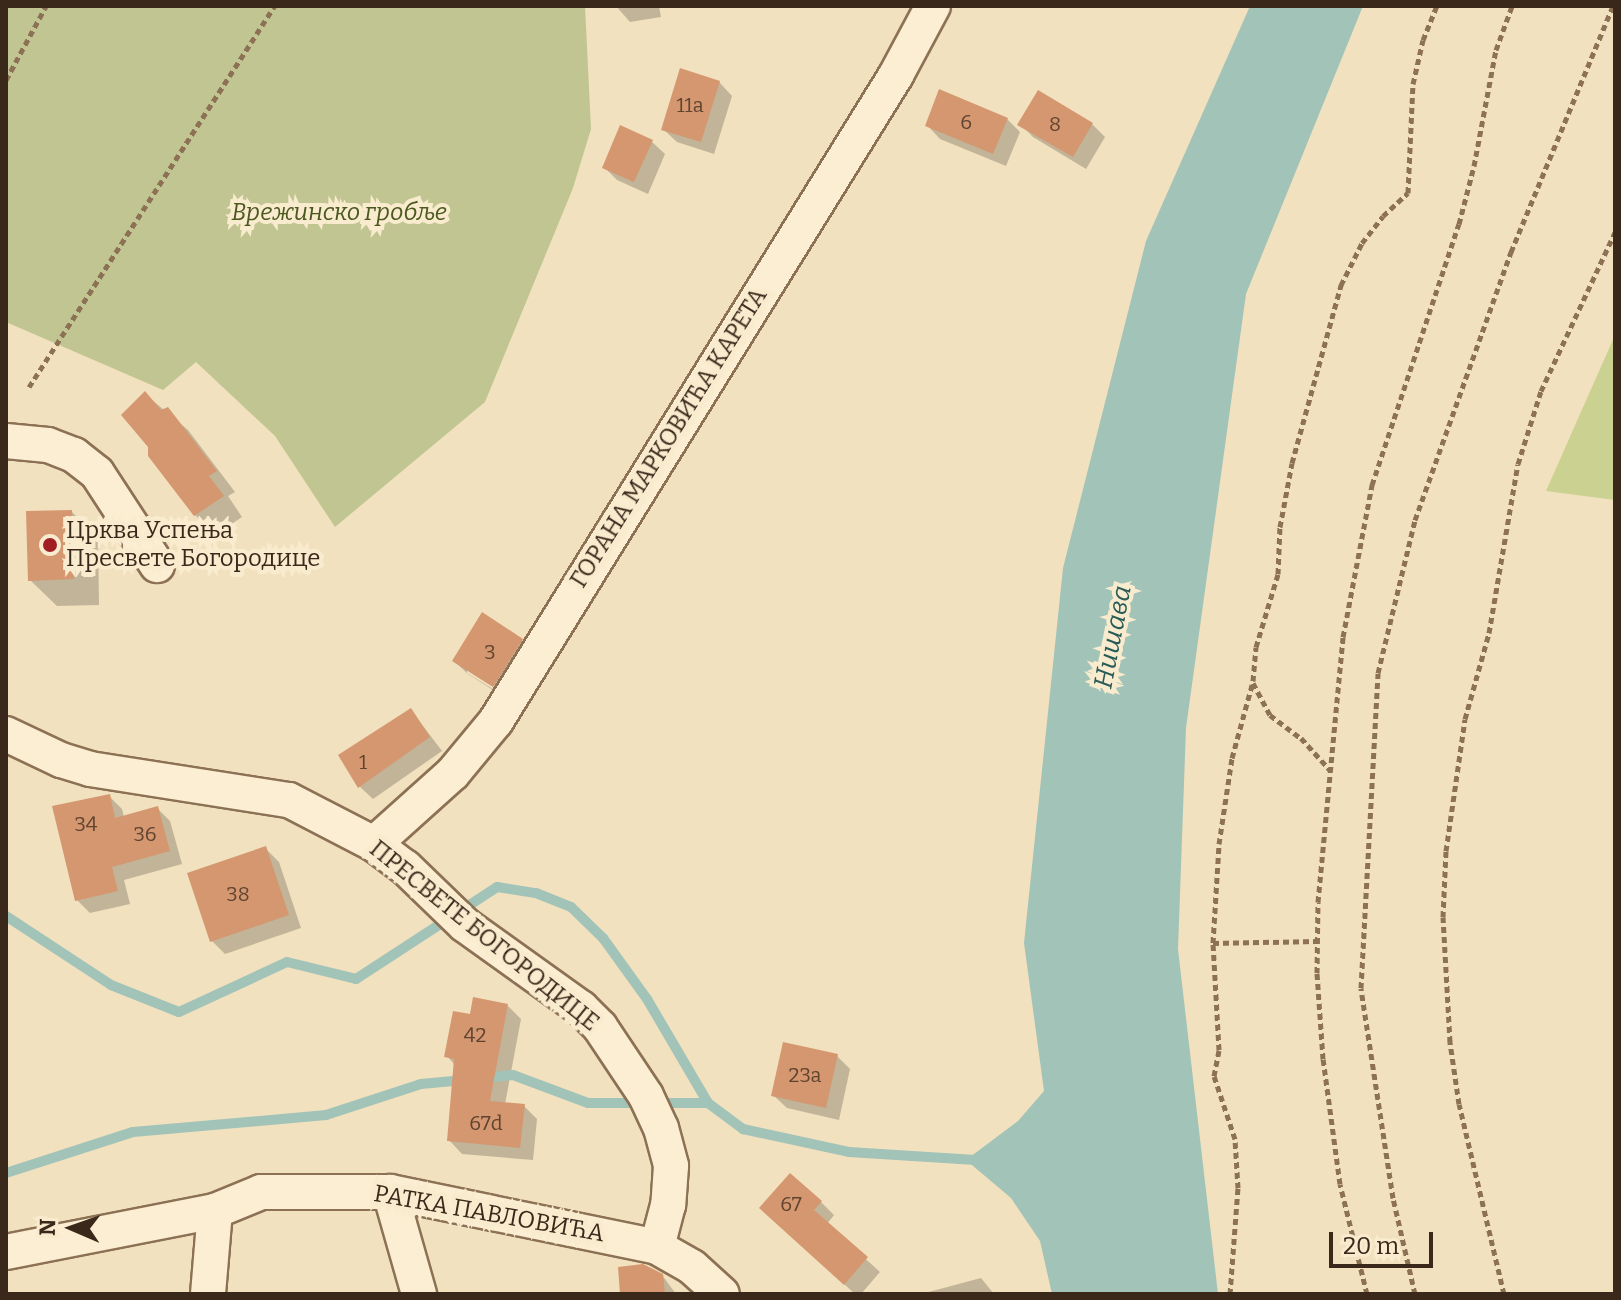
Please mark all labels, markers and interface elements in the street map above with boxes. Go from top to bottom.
house number: 11a [676,93,704,117]
house number: 6 [960,110,972,134]
house number: 8 [1049,112,1061,136]
park label: Врежинско гробље [231,199,447,227]
street label: ГОРАНА МАРКОВИЋА КАРЕТА [565,283,773,593]
place label: Црква Успења Пресвете Богородице [66,517,320,573]
marker: Црква Успења Пресвете Богородице [41,536,59,554]
water label: Нишава [1088,583,1138,691]
house number: 3 [484,640,496,664]
house number: 1 [359,750,367,774]
house number: 34 [74,812,98,836]
house number: 36 [133,822,157,846]
street label: ПРЕСВЕТЕ БОГОРОДИЦЕ [363,835,605,1037]
house number: 38 [226,882,250,906]
house number: 42 [464,1023,486,1047]
house number: 23a [789,1063,821,1087]
house number: 67d [469,1111,503,1135]
street label: РАТКА ПАВЛОВИЋА [372,1180,606,1248]
north arrow [32,1188,112,1268]
house number: 67 [780,1192,802,1216]
scale bar [1333,1216,1437,1266]
text: N [34,1218,61,1236]
text: 20 m [1343,1232,1399,1260]

